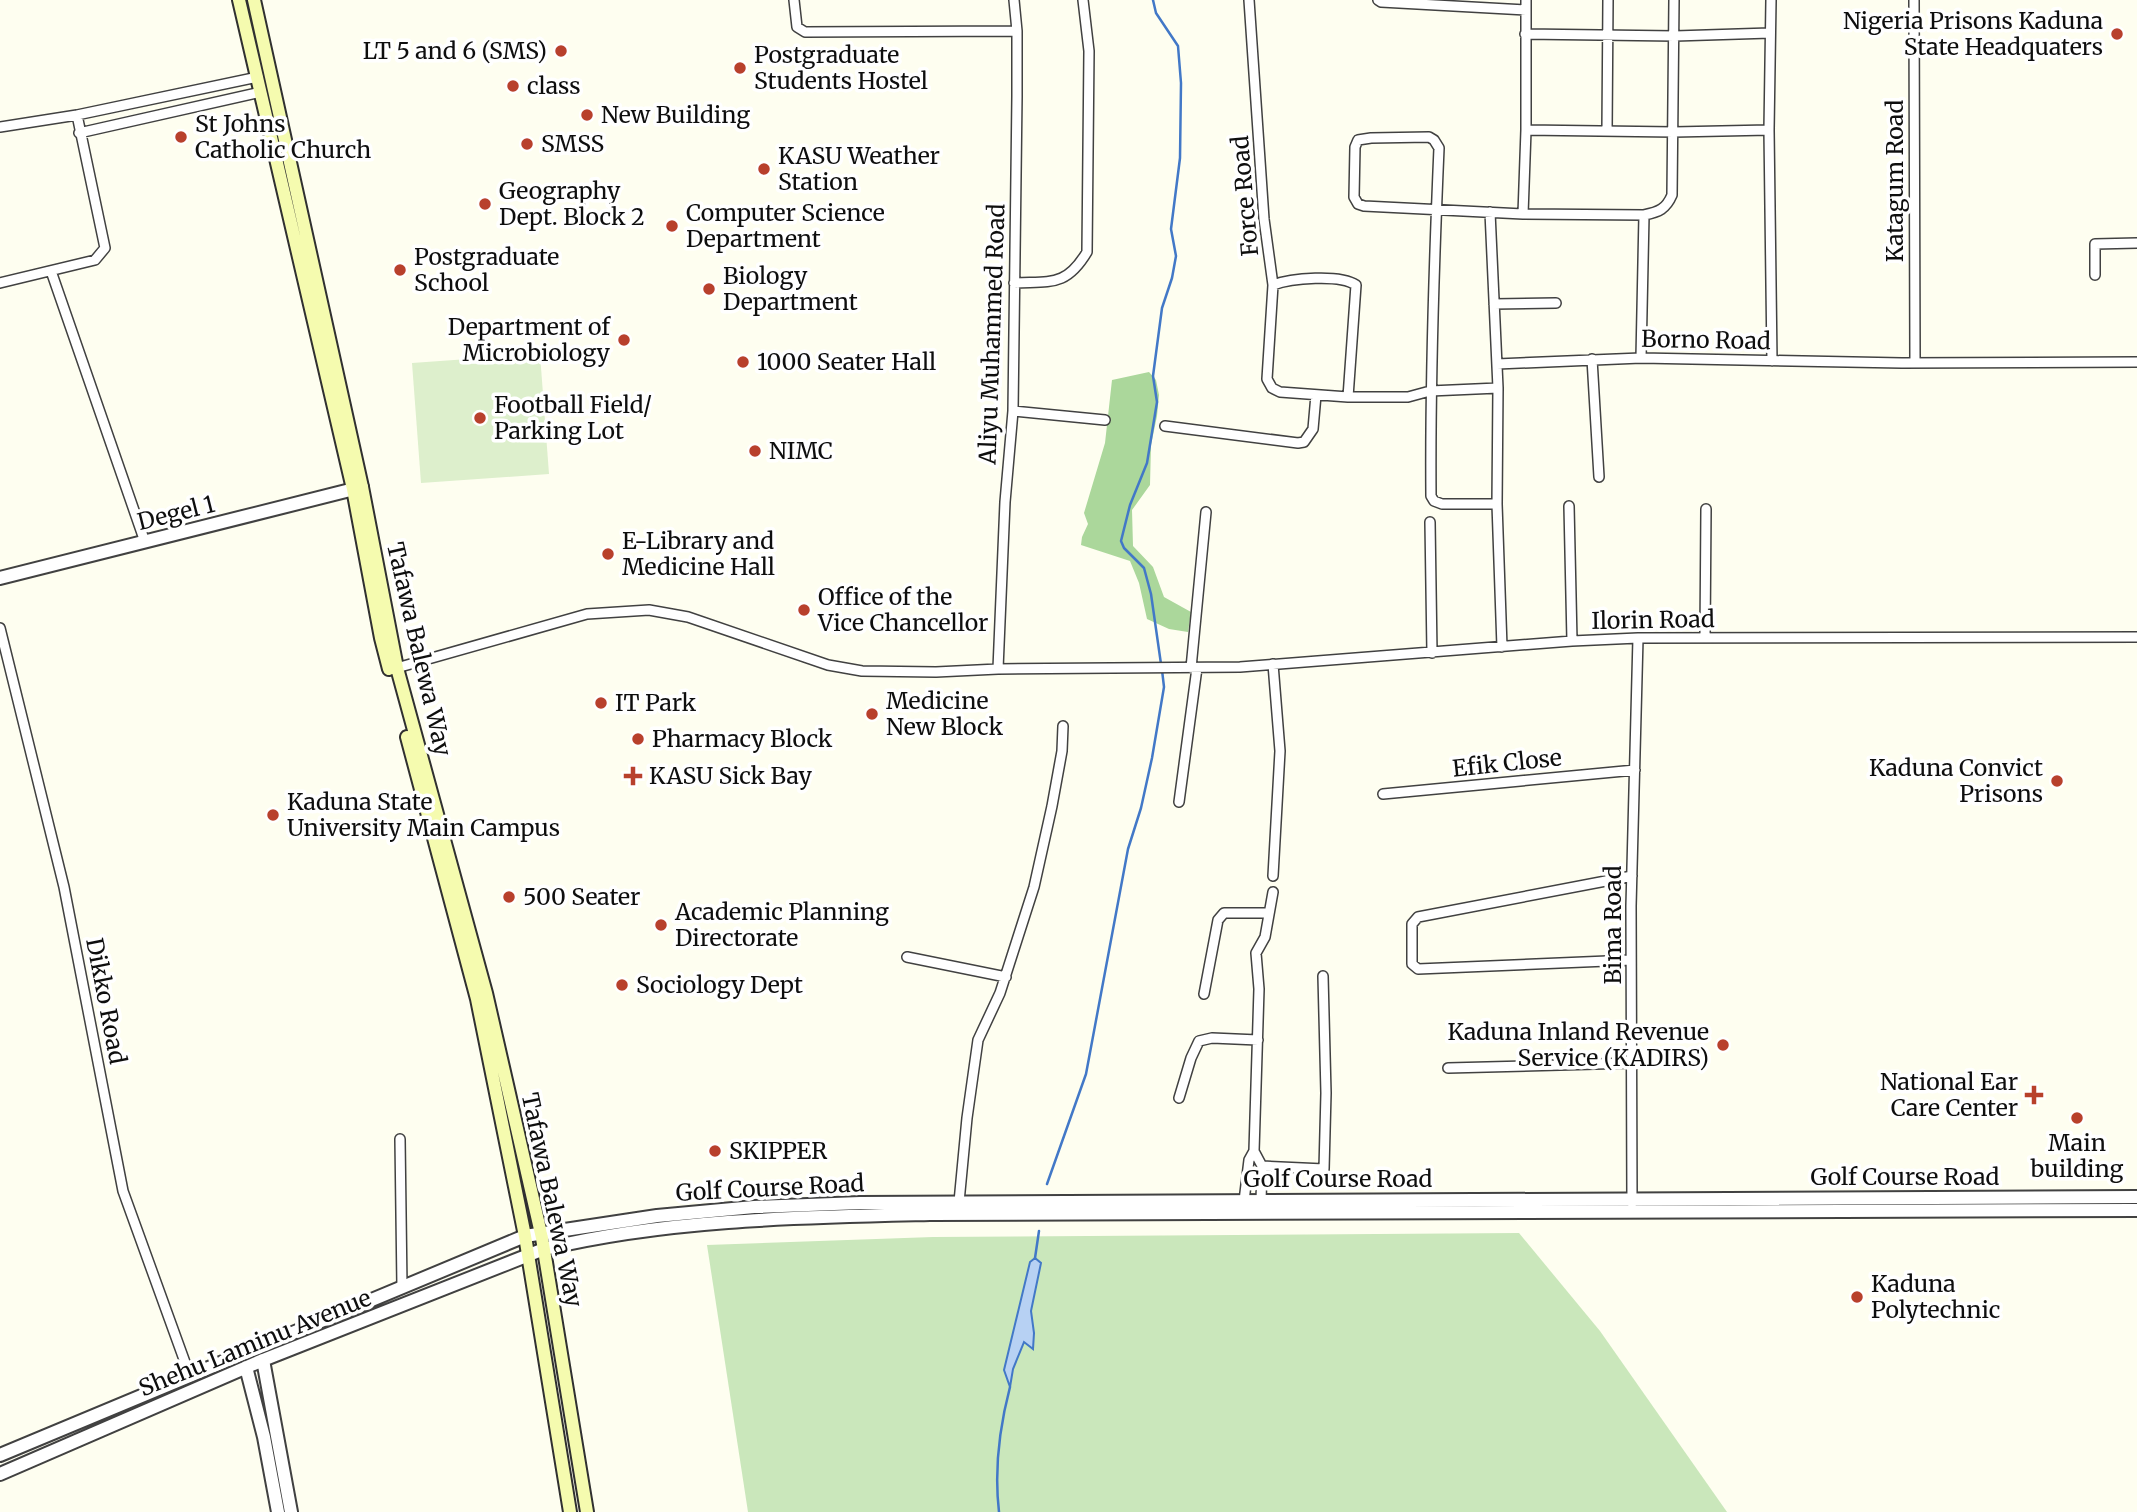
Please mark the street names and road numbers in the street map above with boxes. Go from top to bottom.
street label: Katagum Road [1880,100,1909,262]
street label: Force Road [1225,134,1264,258]
street label: Aliyu Muhammed Road [972,203,1011,466]
street label: Borno Road [1641,324,1771,355]
street label: Degel 1 [134,489,218,536]
street label: Tafawa Balewa Way [381,539,458,759]
street label: Ilorin Road [1591,604,1715,635]
street label: Efik Close [1451,742,1563,783]
street label: Bima Road [1598,865,1627,985]
street label: Dikko Road [80,935,133,1067]
street label: Tafawa Balewa Way [516,1090,589,1310]
street label: Golf Course Road [1811,1162,2000,1191]
street label: Golf Course Road [1244,1164,1433,1193]
street label: Golf Course Road [675,1168,865,1207]
street label: Shehu Laminu Avenue [134,1283,375,1402]

